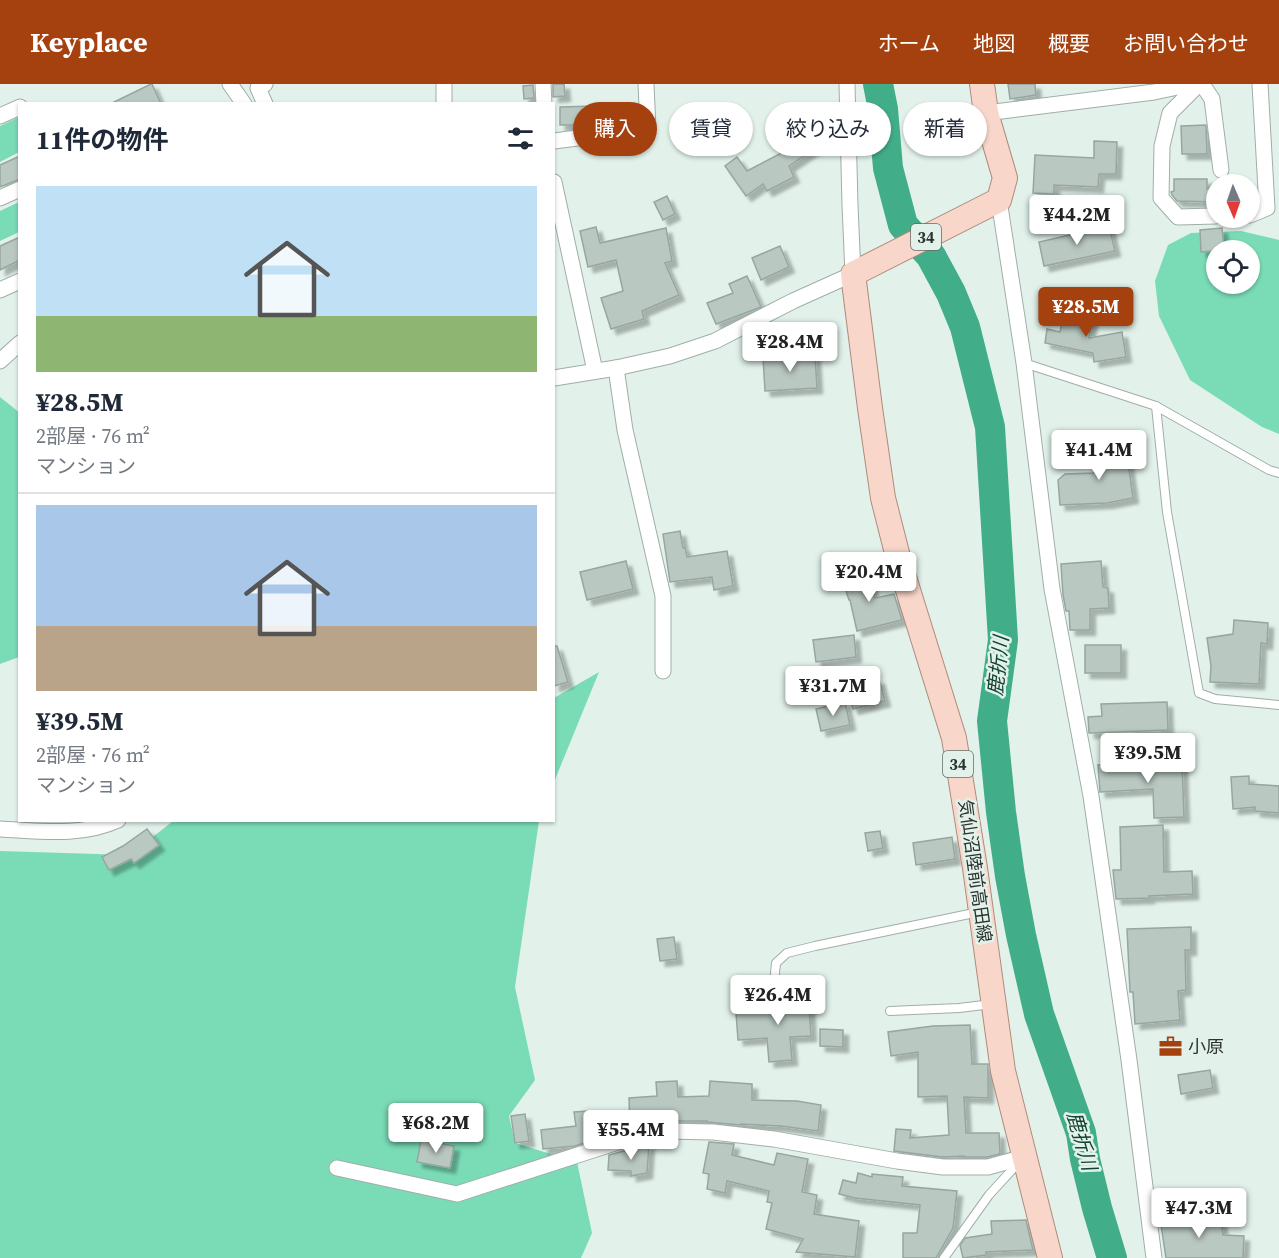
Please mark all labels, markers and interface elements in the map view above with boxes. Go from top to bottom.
text: Keyplace [30,23,148,61]
text: ホーム [878,29,940,58]
text: 地図 [973,29,1015,58]
text: 概要 [1048,29,1090,58]
text: お問い合わせ [1123,29,1249,58]
chip: 購入 [573,102,657,156]
chip: 賃貸 [669,102,753,156]
chip: 絞り込み [765,102,891,156]
chip: 新着 [903,102,987,156]
text: 11件の物件 [36,122,168,158]
icon: filters [504,122,537,155]
north arrow [1206,174,1260,228]
map controls [1206,174,1260,294]
pin: ¥44.2M [1028,195,1126,246]
text: ¥44.2M [1043,200,1111,228]
road number: 34 [911,224,941,250]
icon: home [233,225,341,333]
button: locate [1206,240,1260,294]
pin: ¥28.5M [1037,287,1135,338]
text: ¥28.5M [1052,292,1120,320]
pin: ¥28.4M [741,322,839,373]
text: ¥28.4M [756,327,824,355]
text: ¥28.5M [36,384,123,420]
text: 2部屋 · 76 m² [36,422,150,450]
pin: ¥41.4M [1050,430,1148,481]
text: ¥41.4M [1065,435,1133,463]
text: マンション [36,452,136,480]
icon: home [233,544,341,652]
pin: ¥20.4M [820,552,918,603]
text: ¥20.4M [835,557,903,585]
water label: 鹿折川 [981,633,1015,697]
pin: ¥31.7M [784,666,882,717]
text: ¥31.7M [799,671,867,699]
text: ¥39.5M [36,703,123,739]
pin: ¥39.5M [1099,733,1197,784]
text: ¥39.5M [1114,738,1182,766]
text: 2部屋 · 76 m² [36,741,150,769]
road number: 34 [943,751,973,777]
text: マンション [36,771,136,799]
street label: 気仙沼陸前高田線 [953,798,998,944]
pin: ¥26.4M [729,975,827,1026]
text: ¥26.4M [744,980,812,1008]
office icon: 小原 [1157,1034,1183,1060]
place label: 小原 [1188,1034,1224,1059]
pin: ¥68.2M [387,1103,485,1154]
text: ¥68.2M [402,1108,470,1136]
water label: 鹿折川 [1060,1108,1104,1176]
pin: ¥55.4M [582,1110,680,1161]
text: ¥55.4M [597,1115,665,1143]
pin: ¥47.3M [1150,1188,1248,1239]
text: ¥47.3M [1165,1193,1233,1221]

